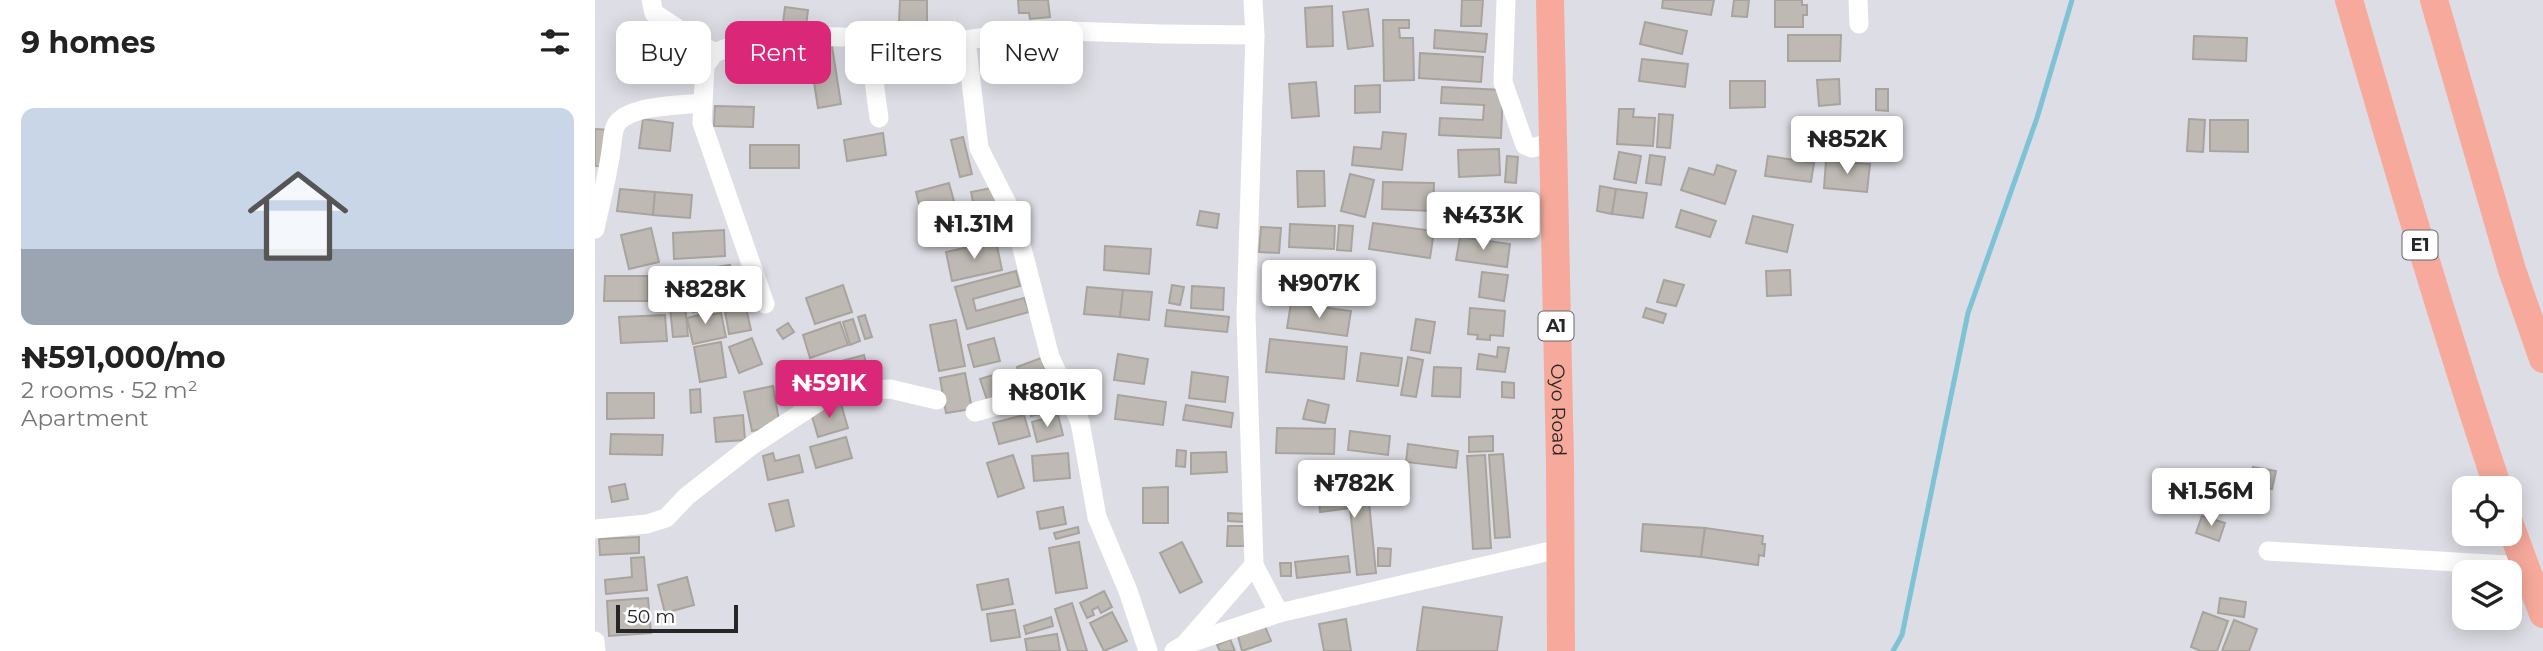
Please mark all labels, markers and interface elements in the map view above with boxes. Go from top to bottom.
chip: Buy [616,21,711,84]
chip: Rent [725,21,831,84]
chip: Filters [845,21,966,84]
chip: New [980,21,1083,84]
icon: filters [536,23,574,61]
text: 9 homes [21,24,156,61]
pin: ₦852K [1798,116,1896,176]
text: ₦852K [1807,125,1887,153]
icon: home [235,153,361,279]
pin: ₦433K [1434,192,1532,252]
text: ₦433K [1443,201,1523,229]
pin: ₦1.31M [917,202,1031,261]
text: ₦1.31M [934,210,1014,238]
road number: E1 [2403,230,2437,260]
pin: ₦907K [1270,260,1368,320]
pin: ₦828K [656,266,754,326]
text: ₦907K [1278,269,1360,297]
text: ₦828K [664,275,746,303]
road number: A1 [1539,312,1573,340]
text: ₦591,000/mo [21,339,226,376]
pin: ₦591K [780,360,878,420]
street label: Oyo Road [1546,363,1571,456]
text: ₦591K [791,369,867,397]
pin: ₦801K [998,370,1096,429]
text: 2 rooms · 52 m² [21,376,198,404]
text: ₦801K [1008,378,1086,406]
text: Apartment [21,404,149,432]
pin: ₦782K [1305,461,1403,520]
pin: ₦1.56M [2154,468,2268,528]
text: ₦782K [1314,469,1394,497]
map controls [2452,476,2522,630]
button: locate [2452,476,2522,546]
text: ₦1.56M [2168,477,2254,505]
button: layers [2452,560,2522,630]
scale bar [616,602,739,634]
text: 50 m [627,605,675,628]

